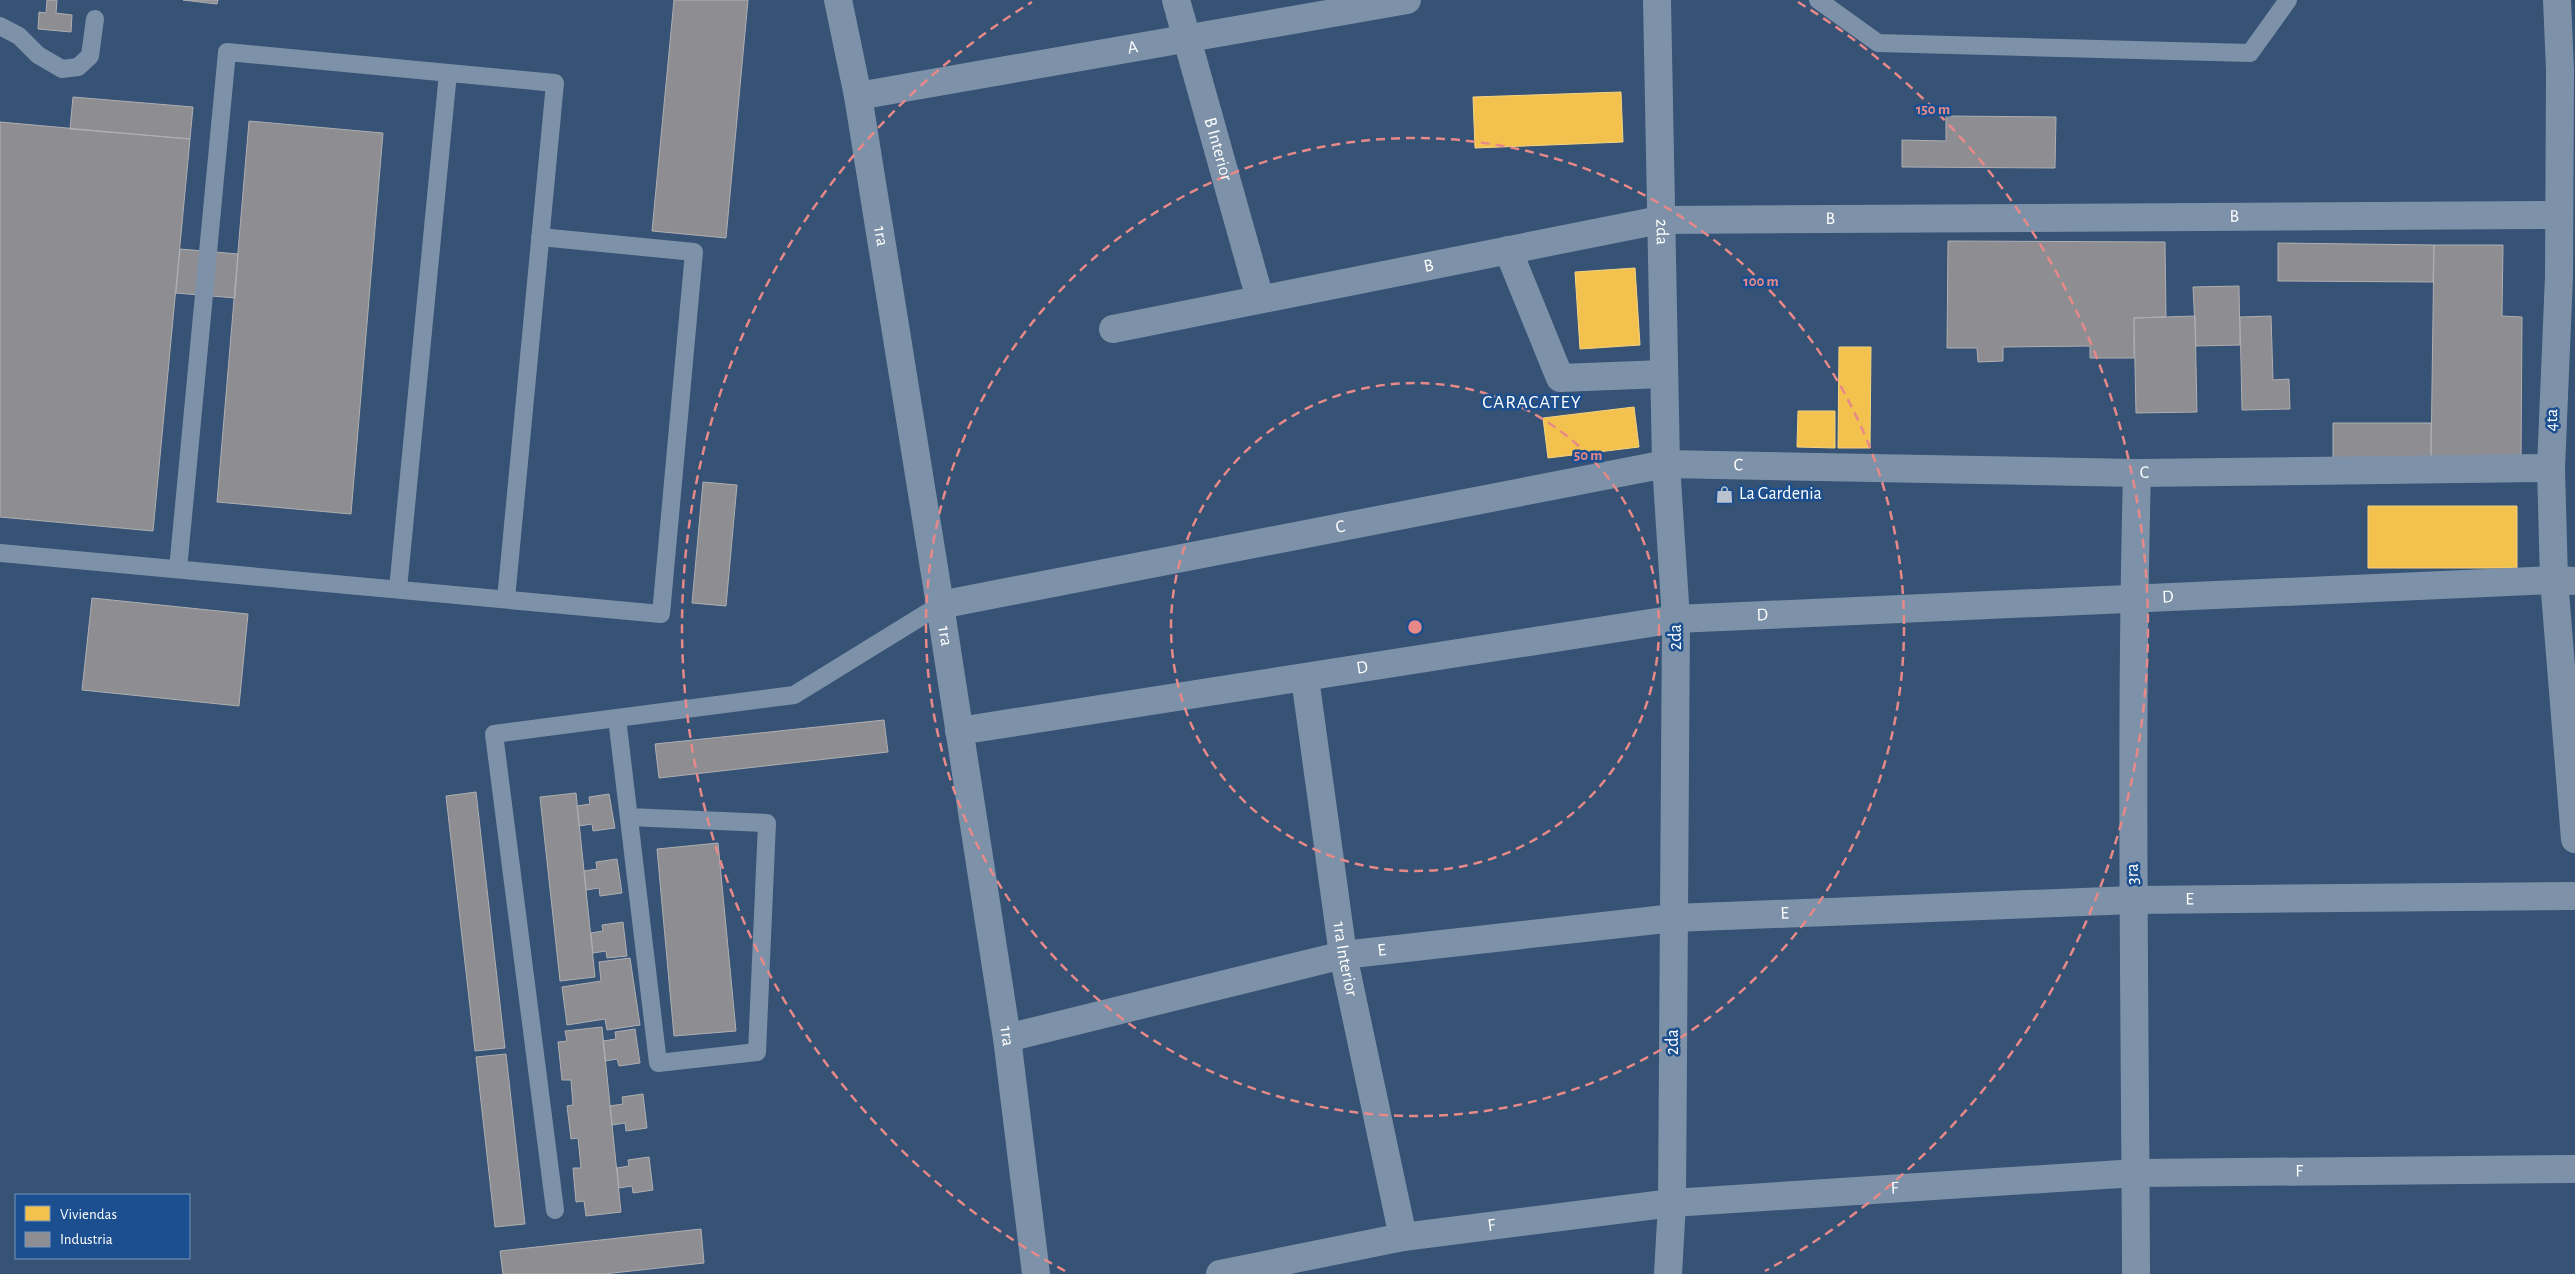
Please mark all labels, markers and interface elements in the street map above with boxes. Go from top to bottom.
street label: A [1126,38,1140,58]
text: 150 m [1916,102,1950,117]
street label: B Interior [1200,115,1235,183]
street label: B [2229,208,2239,226]
street label: B [1825,210,1835,228]
street label: 2da [1652,219,1671,245]
street label: 1ra [870,225,891,248]
street label: B [1422,256,1435,276]
text: 100 m [1743,274,1779,289]
district label: CARACATEY [1482,393,1582,412]
street label: 4ta [2543,408,2561,432]
text: 50 m [1574,448,1602,463]
street label: C [1734,456,1743,474]
street label: C [2140,464,2149,482]
shop icon: La Gardenia [1715,484,1735,504]
place label: La Gardenia [1739,485,1822,503]
street label: C [1334,517,1347,537]
street label: D [2162,588,2174,606]
street label: D [1756,606,1768,624]
centre of rings [1406,618,1424,636]
street label: 2da [1667,624,1685,650]
street label: 1ra [934,625,955,647]
street label: D [1355,658,1369,678]
street label: 3ra [2124,863,2142,885]
street label: E [2185,890,2194,909]
street label: E [1780,904,1790,923]
street label: 1ra Interior [1330,921,1361,998]
street label: E [1376,941,1387,960]
street label: 1ra [996,1025,1017,1047]
street label: 2da [1664,1029,1682,1055]
street label: F [2295,1162,2303,1181]
street label: F [1890,1179,1899,1198]
legend [15,1194,190,1259]
text: Viviendas [60,1207,117,1222]
street label: F [1487,1216,1497,1235]
text: Industria [60,1232,113,1247]

